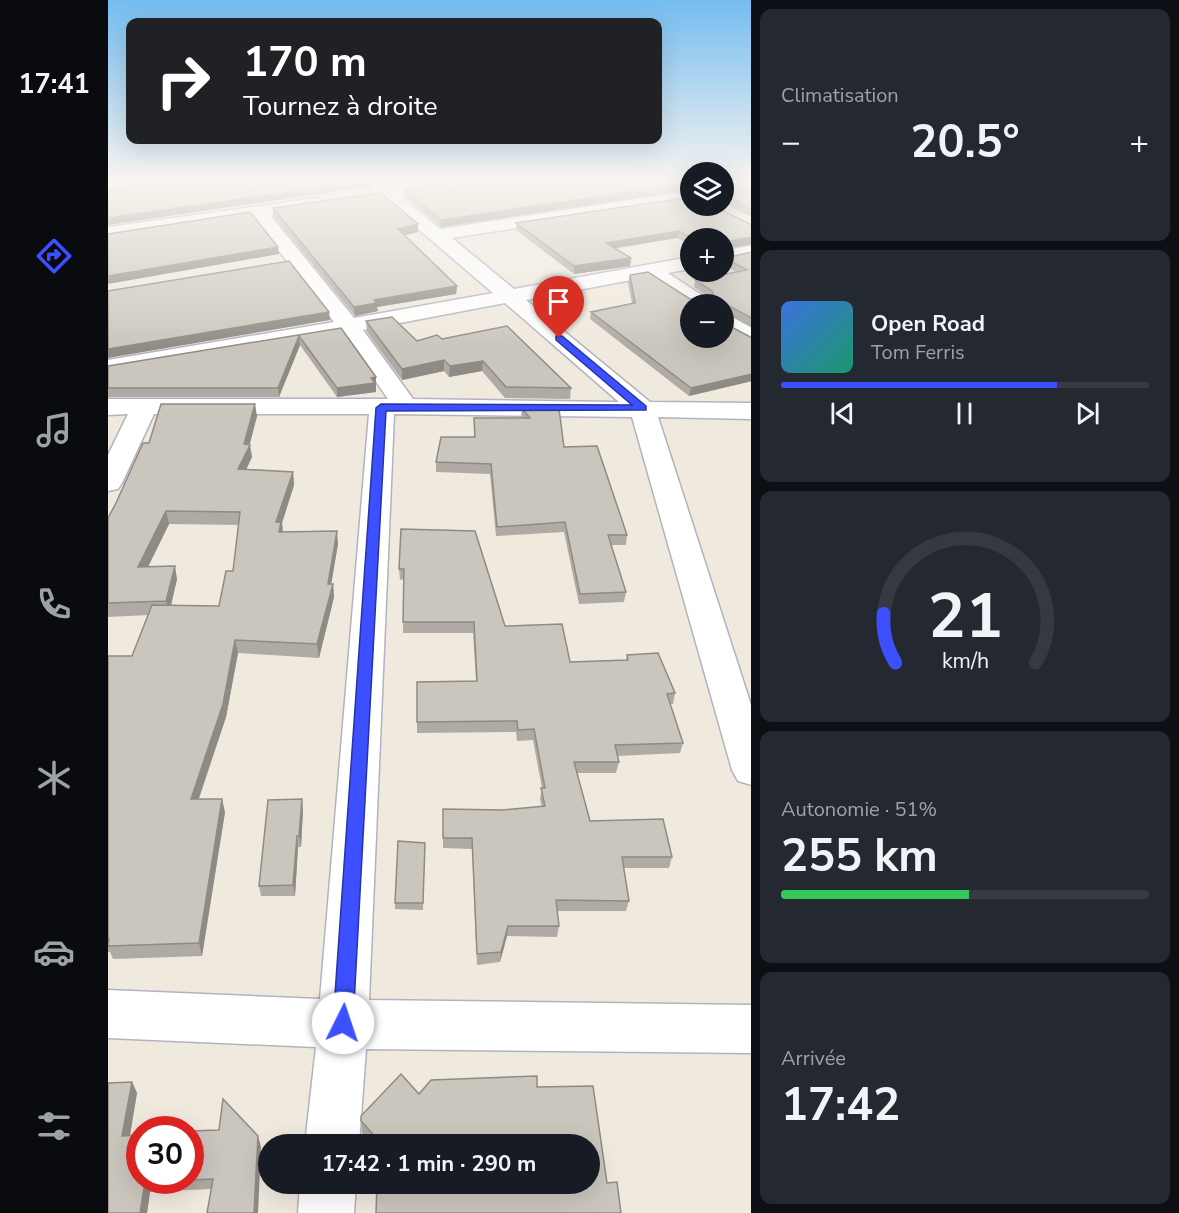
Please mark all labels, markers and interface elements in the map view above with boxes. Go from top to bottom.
text: 170 m [243,34,367,91]
icon: right [144,42,222,120]
text: 17:41 [18,66,90,103]
text: Climatisation [781,82,899,109]
text: Tournez à droite [243,88,438,125]
text: 20.5° [910,112,1020,173]
text: − [781,120,801,165]
text: + [1129,120,1149,165]
map controls [680,162,734,348]
button: layers [680,162,734,216]
button: + [680,228,734,282]
icon: directions [33,235,75,277]
pin [533,276,584,338]
icon: arrive [542,285,575,318]
button: − [680,294,734,348]
text: Open Road [871,309,985,339]
text: Tom Ferris [871,339,965,366]
icon: previous [826,397,859,430]
icon: pause [948,397,981,430]
icon: next [1071,397,1104,430]
icon: music [33,409,75,451]
text: 21 [928,575,1002,660]
icon: phone [33,583,75,625]
text: km/h [941,647,989,677]
icon: climate [33,757,75,799]
text: Autonomie · 51% [781,796,937,823]
text: 255 km [781,826,938,887]
icon: car [33,931,75,973]
position arrow [311,991,375,1055]
text: Arrivée [781,1045,846,1072]
text: 17:42 [781,1075,900,1136]
icon: filters [33,1105,75,1147]
speed limit sign: 30 [126,1116,204,1194]
text: 17:42 · 1 min · 290 m [322,1149,536,1179]

